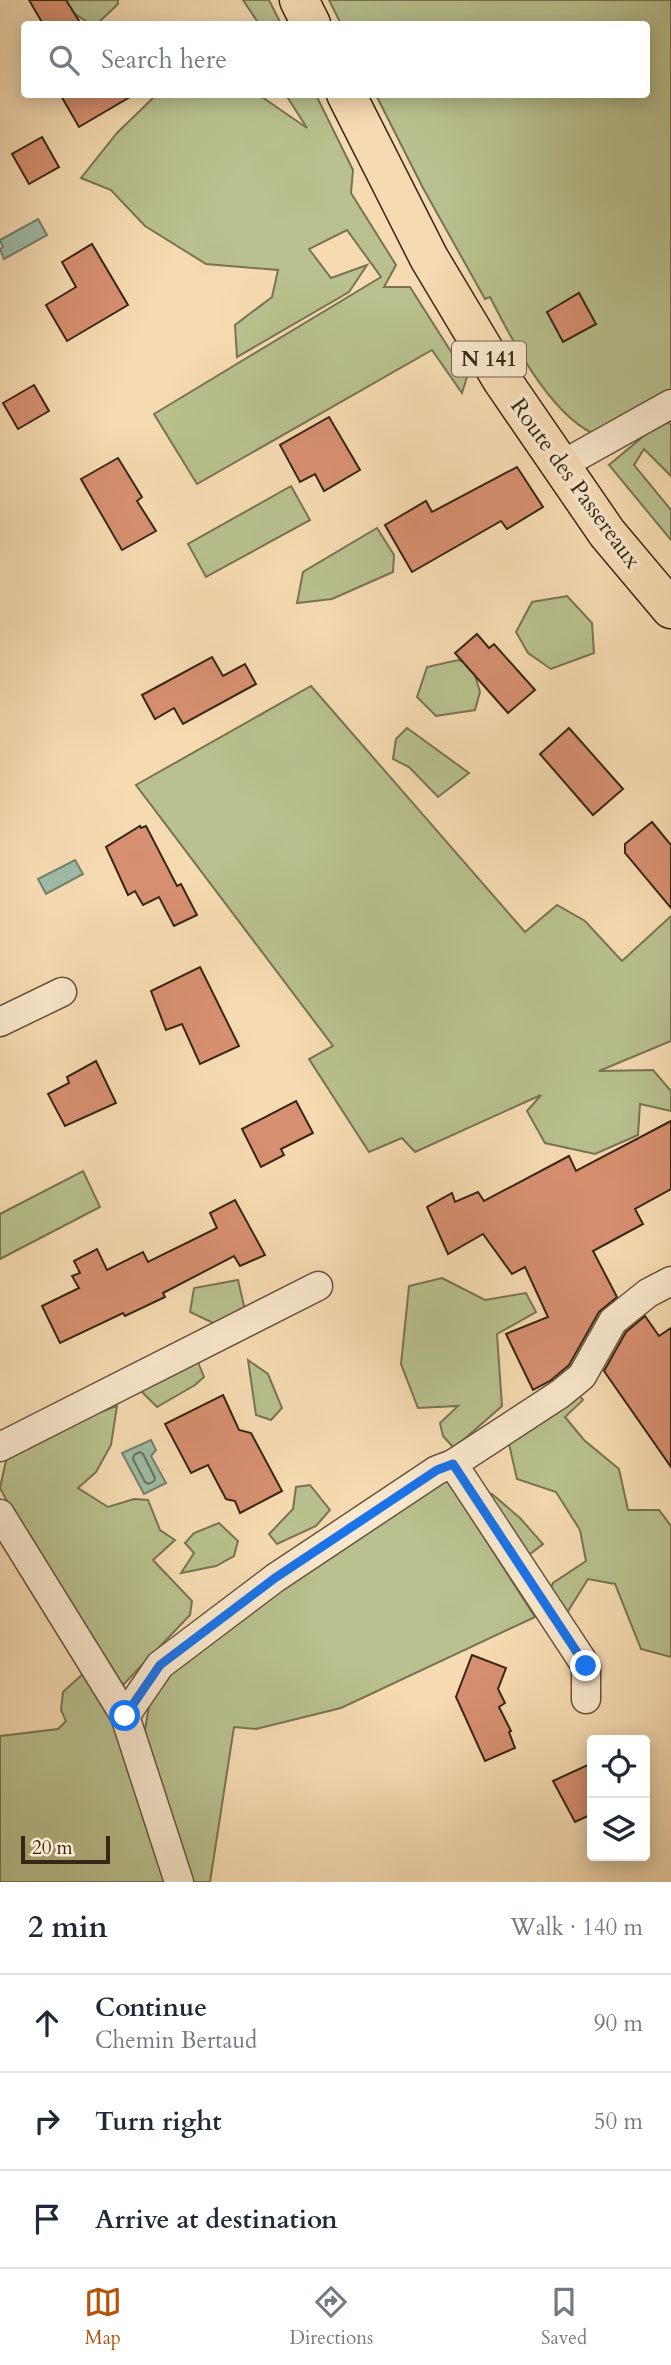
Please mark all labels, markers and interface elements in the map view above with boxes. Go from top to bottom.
search box [21,21,650,98]
icon: search [45,41,83,79]
text: Search here [101,42,227,77]
road number: N 141 [452,342,526,376]
street label: Route des Passereaux [503,392,648,575]
route end [570,1650,601,1681]
route start [109,1700,140,1731]
map controls [587,1735,650,1861]
button: locate [587,1735,650,1798]
button: layers [587,1798,650,1861]
scale bar [21,1833,110,1865]
text: 20 m [32,1835,73,1861]
text: 2 min [28,1907,108,1948]
text: Walk · 140 m [510,1912,643,1943]
text: Continue [95,1990,207,2025]
icon: ahead [28,2004,66,2042]
text: 90 m [594,2008,643,2039]
text: Chemin Bertaud [95,2025,257,2056]
icon: right [28,2102,66,2140]
text: Turn right [95,2104,222,2139]
text: 50 m [594,2106,643,2137]
icon: arrive [28,2200,66,2238]
text: Arrive at destination [95,2202,338,2237]
tab: Map [84,2283,122,2351]
tab: Directions [290,2283,373,2351]
tab: Saved [541,2283,587,2351]

